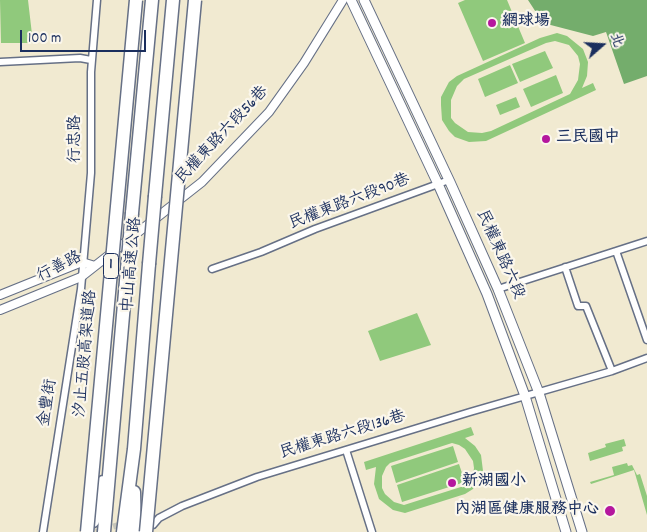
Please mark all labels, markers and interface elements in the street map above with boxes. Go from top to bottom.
place label: 網球場 [502,13,550,33]
marker: 網球場 [486,17,498,29]
scale bar [22,20,149,52]
north arrow [577,20,627,70]
text: 100 m [28,28,61,50]
text: 北 [604,30,628,50]
street label: 民權東路六段56巷 [173,83,273,189]
street label: 行忠路 [67,115,87,163]
place label: 三民國中 [556,129,620,149]
marker: 三民國中 [540,133,552,145]
street label: 民權東路六段90巷 [287,171,413,235]
street label: 民權東路六段 [471,207,527,303]
street label: 中山高速公路 [119,216,147,314]
street label: 行善路 [34,249,86,287]
road number: 1 [104,254,118,278]
street label: 汐止五股高架道路 [72,289,102,419]
street label: 金豐街 [36,378,62,428]
street label: 民權東路六段136巷 [278,408,408,464]
place label: 新湖國小 [462,473,526,493]
marker: 新湖國小 [446,477,458,489]
place label: 內湖區健康服務中心 [455,501,599,521]
marker: 內湖區健康服務中心 [603,504,617,518]

